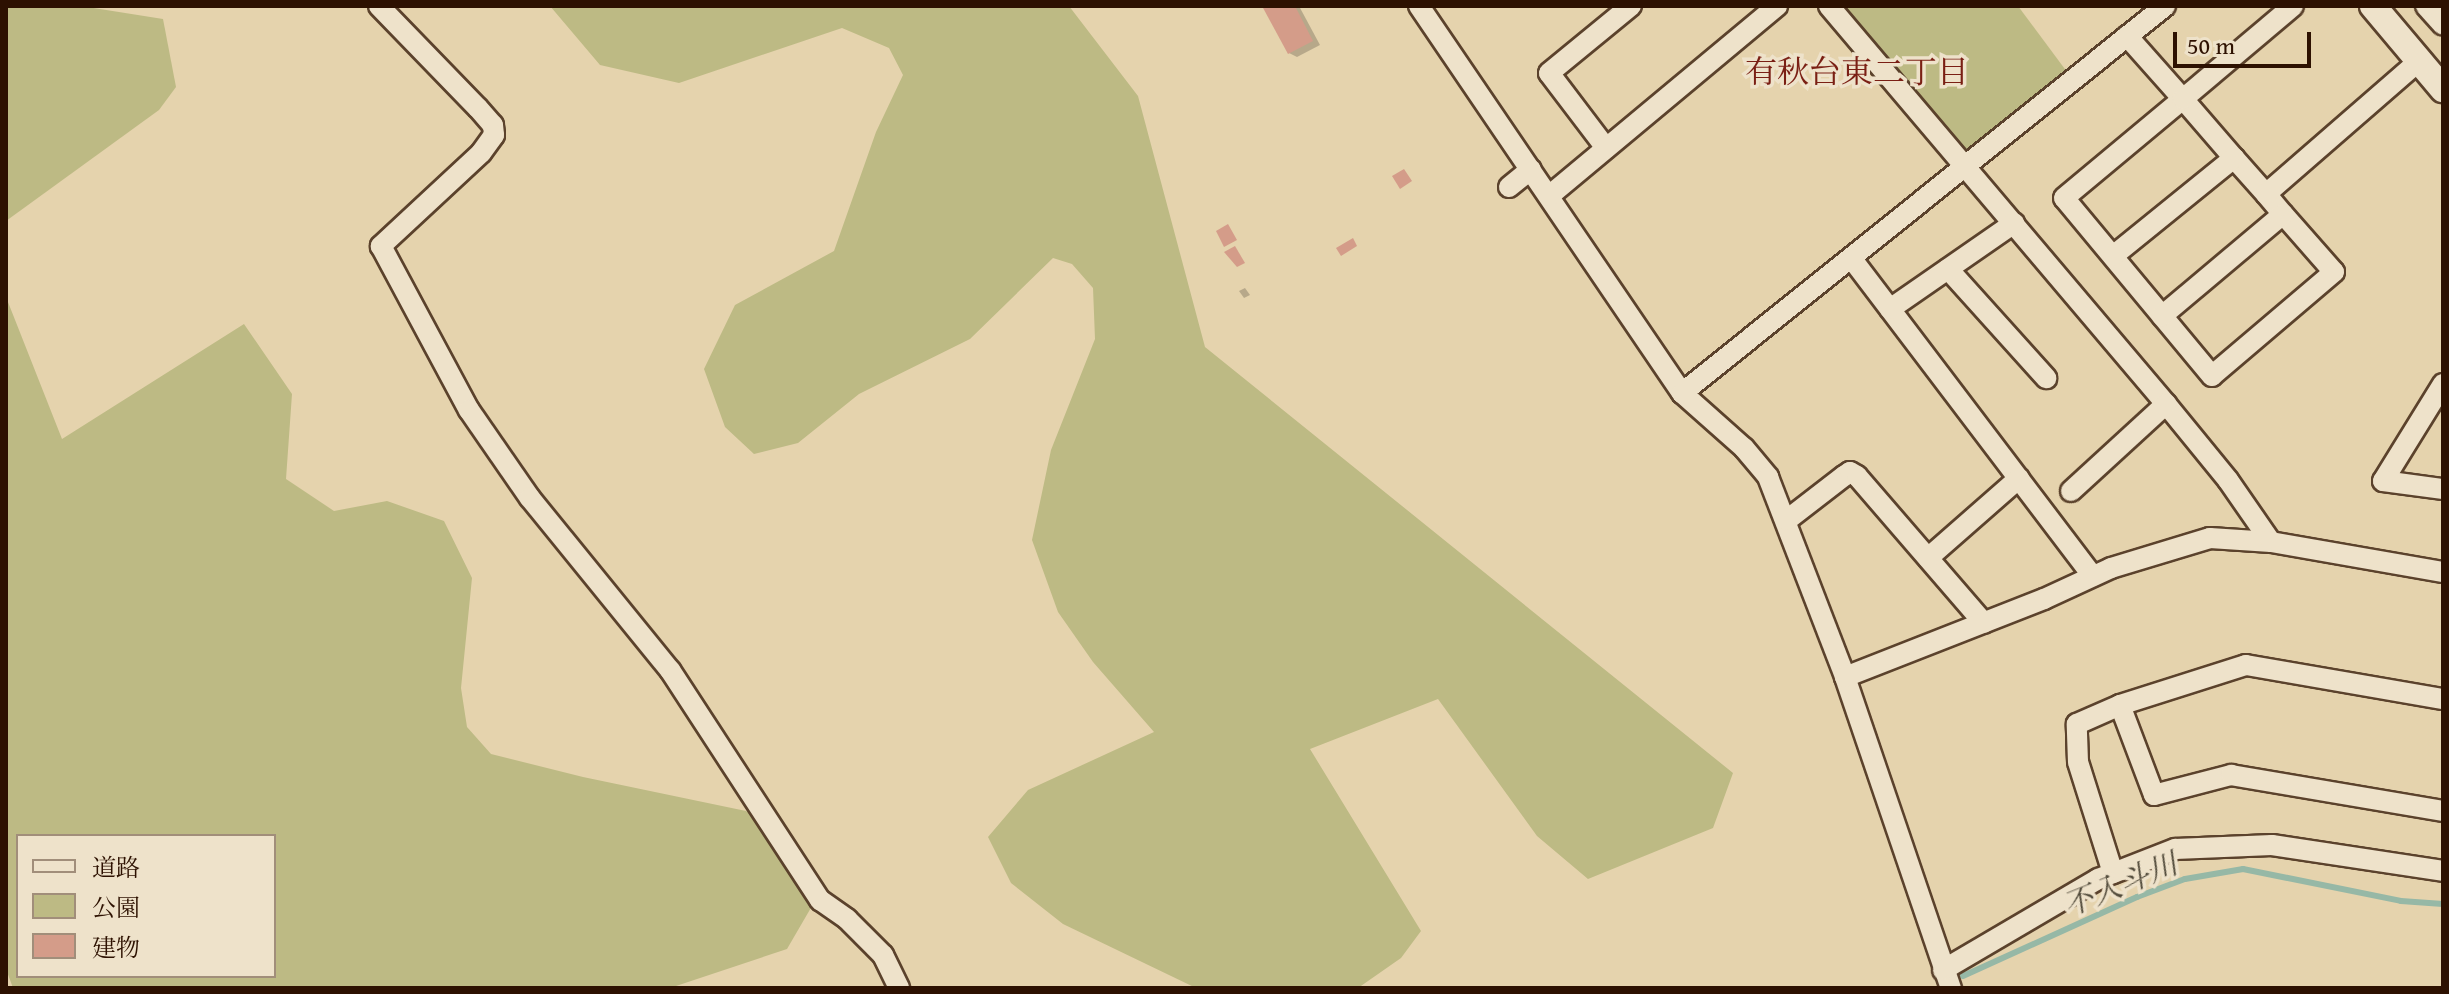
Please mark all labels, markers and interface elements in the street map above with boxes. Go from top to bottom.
scale bar [2177,16,2315,66]
text: 50 m [2187,28,2235,63]
district label: 有秋台東二丁目 [1745,53,1969,91]
legend [16,834,276,978]
water label: 不入斗川 [2058,845,2182,923]
text: 道路 [92,850,140,885]
text: 公園 [92,890,140,925]
text: 建物 [92,930,140,965]

